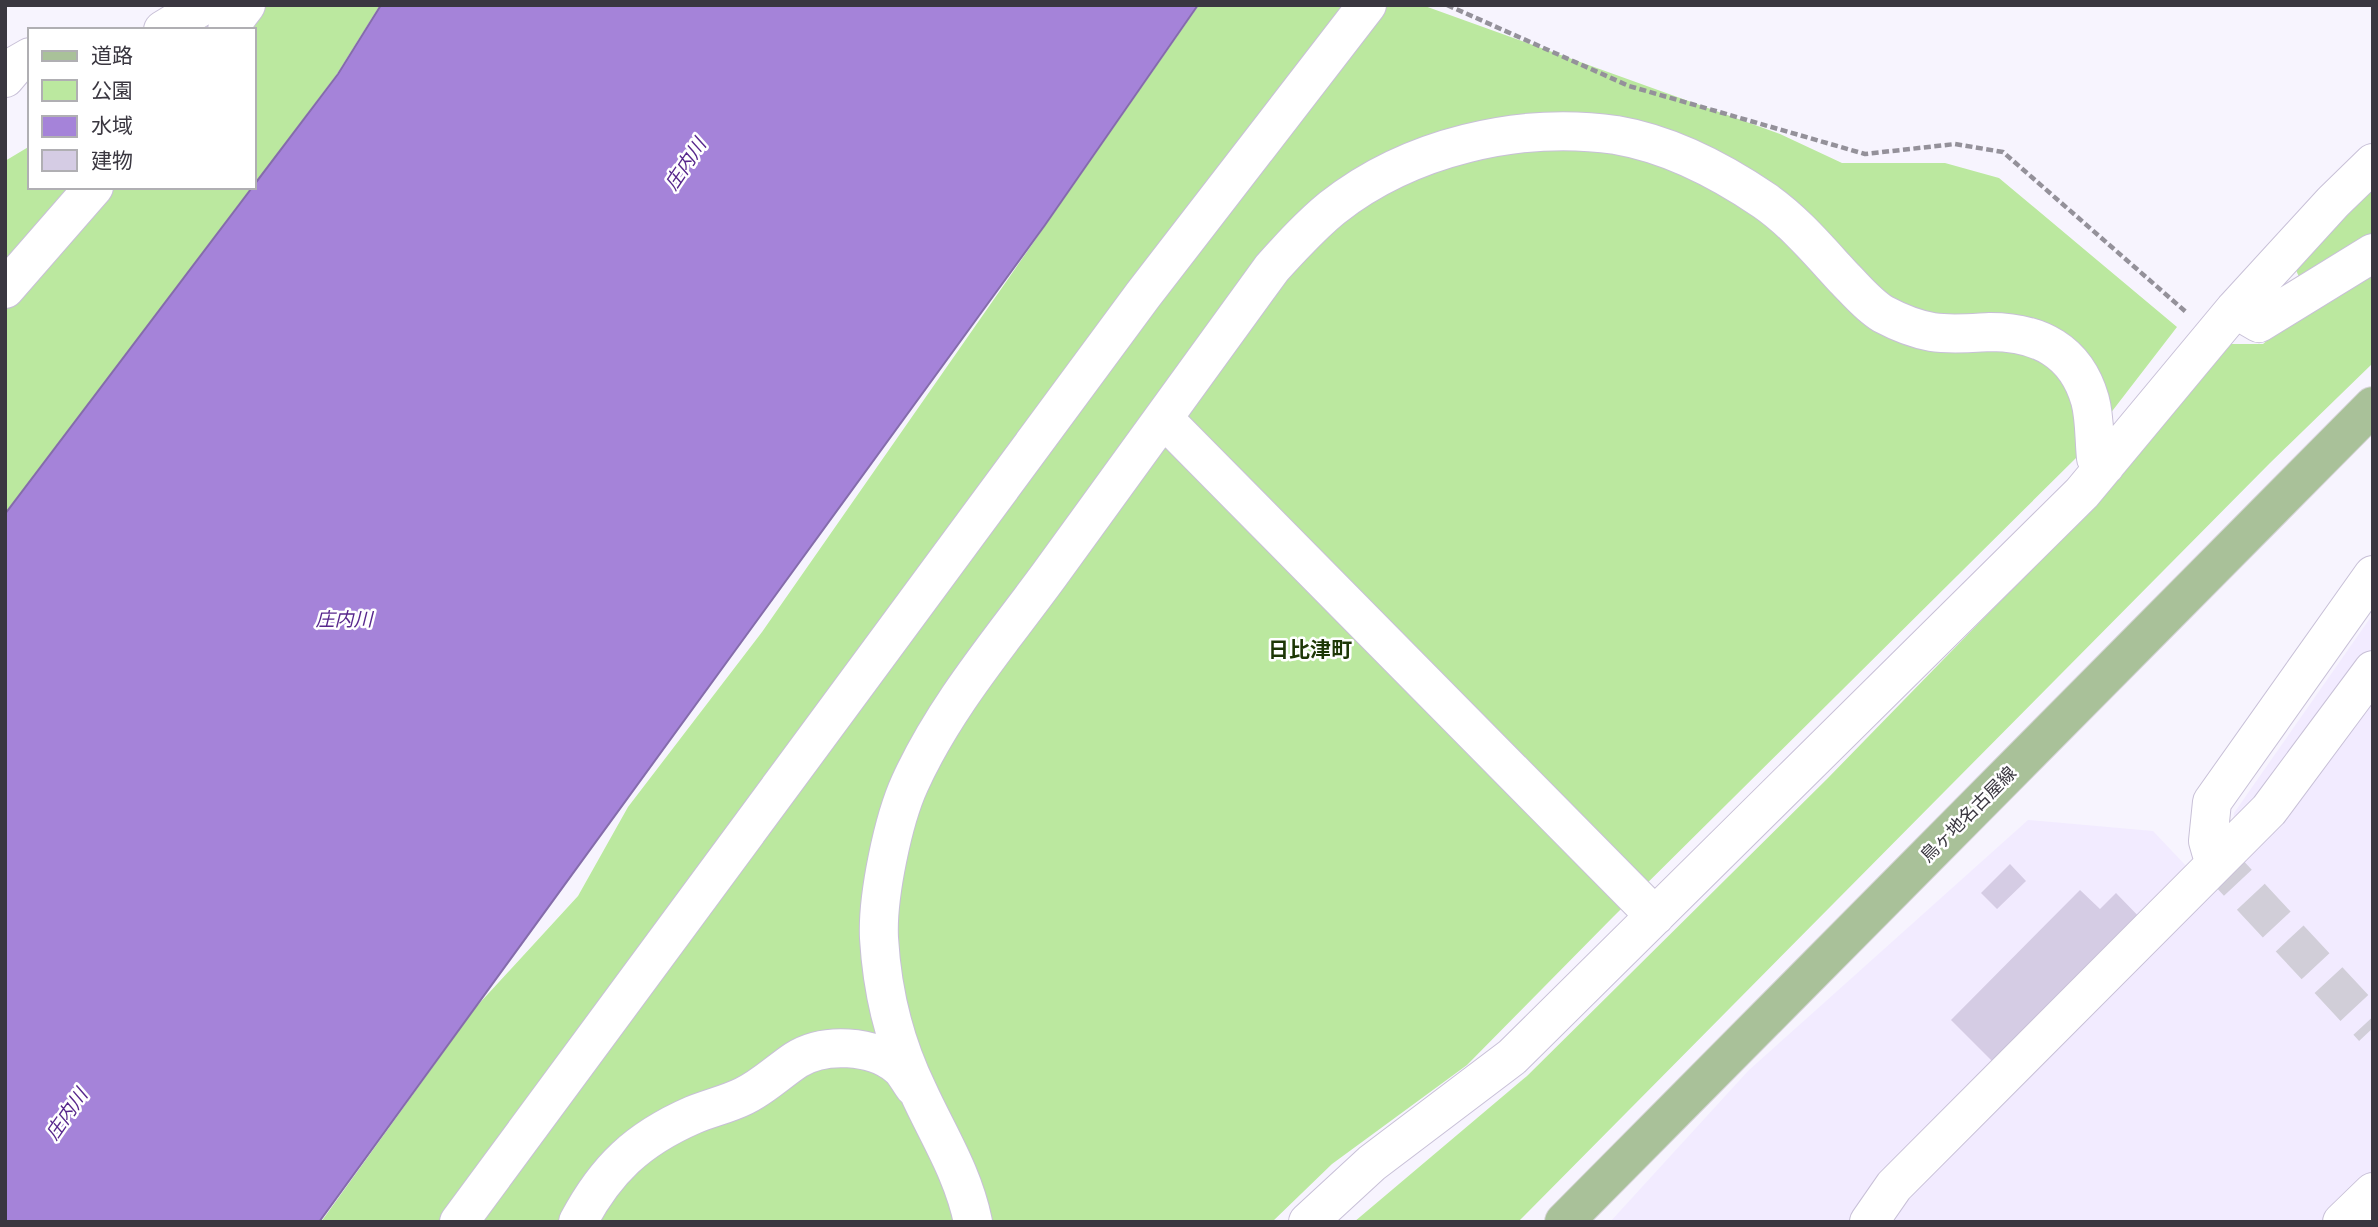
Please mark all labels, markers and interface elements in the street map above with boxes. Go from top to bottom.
legend [28,28,256,189]
text: 道路 [91,43,133,68]
text: 公園 [91,78,133,103]
text: 水域 [91,113,133,138]
water label: 庄内川 [660,133,711,194]
text: 建物 [91,148,133,173]
water label: 庄内川 [315,608,374,630]
district label: 日比津町 [1268,637,1352,662]
street label: 鳥ヶ地名古屋線 [1916,762,2020,866]
water label: 庄内川 [41,1083,93,1144]

